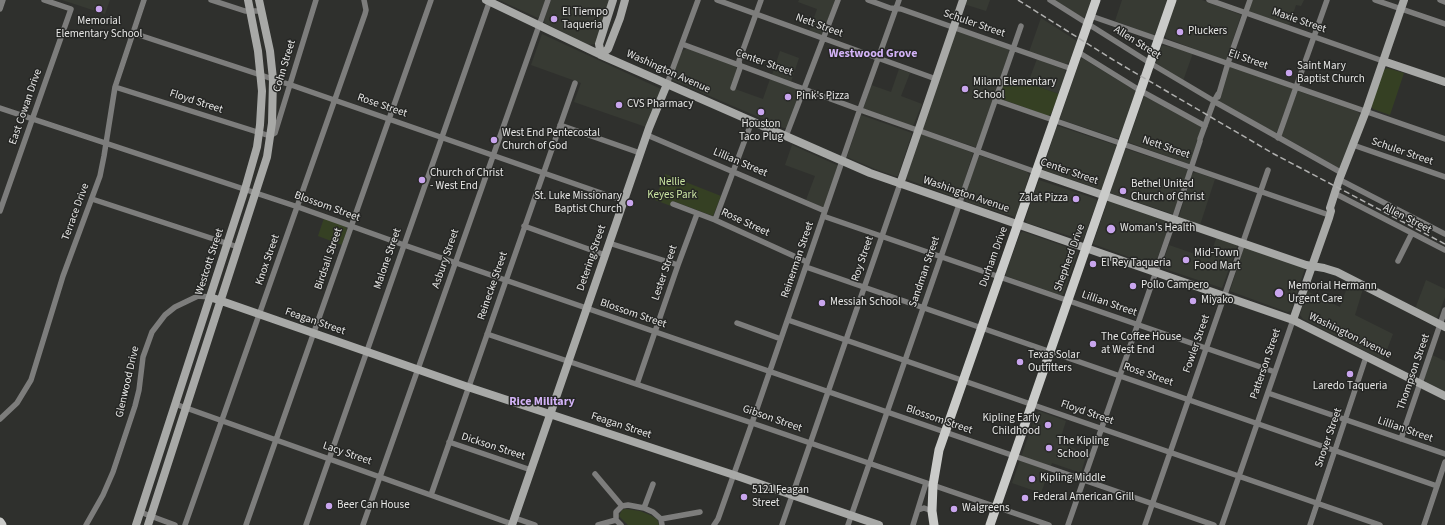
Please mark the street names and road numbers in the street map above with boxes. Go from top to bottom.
street label: Maxie Street [1270,6,1328,36]
street label: Schuler Street [941,7,1007,41]
street label: Nett Street [794,11,844,41]
street label: Allen Street [1111,23,1163,63]
street label: Cohn Street [271,38,299,94]
street label: Center Street [733,46,795,80]
street label: Eli Street [1226,47,1270,73]
street label: Washington Avenue [624,48,712,96]
street label: East Cowan Drive [7,67,45,147]
street label: Floyd Street [168,87,224,117]
street label: Rose Street [355,91,409,121]
street label: Nett Street [1140,134,1192,162]
street label: Schuler Street [1369,135,1435,169]
street label: Lillian Street [711,146,769,180]
street label: Center Street [1038,156,1100,188]
street label: Washington Avenue [921,174,1011,216]
street label: Terrace Drive [60,182,92,242]
street label: Blossom Street [292,189,362,225]
street label: Allen Street [1380,201,1434,237]
street label: Rose Street [719,206,771,240]
street label: Reinerman Street [779,220,817,300]
street label: Detering Street [575,223,609,293]
street label: Shepherd Drive [1052,223,1088,293]
street label: Durham Drive [977,225,1011,289]
street label: Birdsall Street [312,226,346,292]
street label: Westcott Street [193,227,227,297]
street label: Malone Street [371,227,405,291]
street label: Asbury Street [430,228,462,290]
street label: Knox Street [253,233,283,287]
street label: Roy Street [849,235,877,283]
street label: Sandman Street [907,235,943,309]
street label: Lester Street [649,244,681,302]
street label: Reinecke Street [475,250,511,322]
street label: Lillian Street [1080,288,1138,320]
street label: Blossom Street [598,296,668,332]
street label: Feagan Street [283,306,347,338]
street label: Washington Avenue [1306,310,1394,362]
street label: Fowler Street [1181,313,1213,375]
street label: Patterson Street [1248,327,1284,401]
street label: Thompson Street [1395,332,1433,412]
street label: Glenwood Drive [113,345,143,419]
street label: Rose Street [1121,360,1175,390]
street label: Floyd Street [1059,398,1115,428]
street label: Blossom Street [904,402,974,438]
street label: Gibson Street [741,403,803,435]
street label: Snover Street [1313,407,1345,469]
street label: Feagan Street [589,410,653,442]
street label: Lillian Street [1376,414,1434,446]
street label: Dickson Street [459,430,527,464]
street label: Lacy Street [321,439,373,469]

